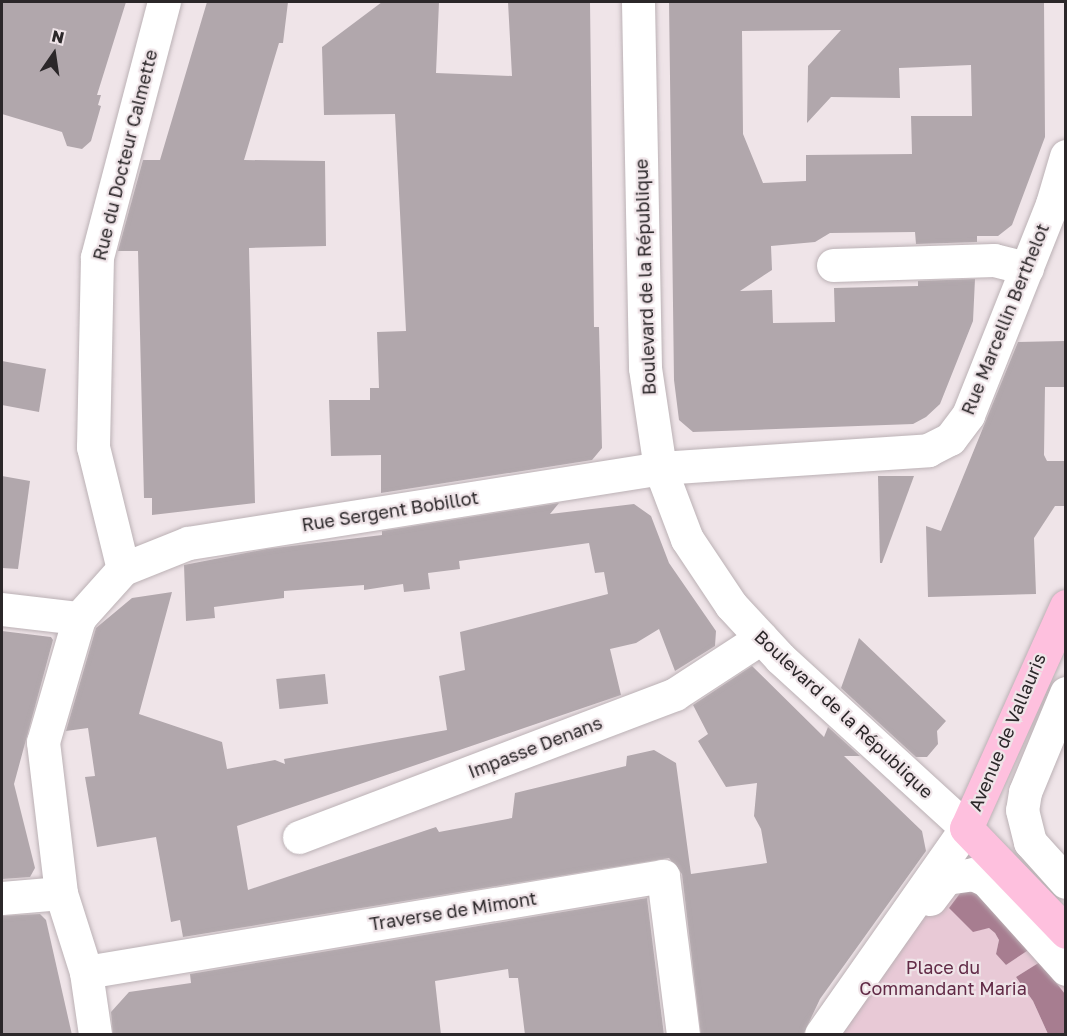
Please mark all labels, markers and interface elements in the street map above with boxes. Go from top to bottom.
north arrow [24,24,84,84]
text: N [50,25,66,48]
street label: Rue du Docteur Calmette [88,47,162,263]
street label: Boulevard de la République [630,158,660,396]
street label: Rue Marcellin Berthelot [957,220,1053,418]
street label: Rue Sergent Bobillot [300,486,480,536]
street label: Boulevard de la République [750,625,938,803]
street label: Avenue de Vallauris [964,650,1050,814]
street label: Impasse Denans [465,712,605,782]
street label: Traverse de Mimont [368,887,538,935]
park label: Place du Commandant Maria [859,957,1027,1000]

